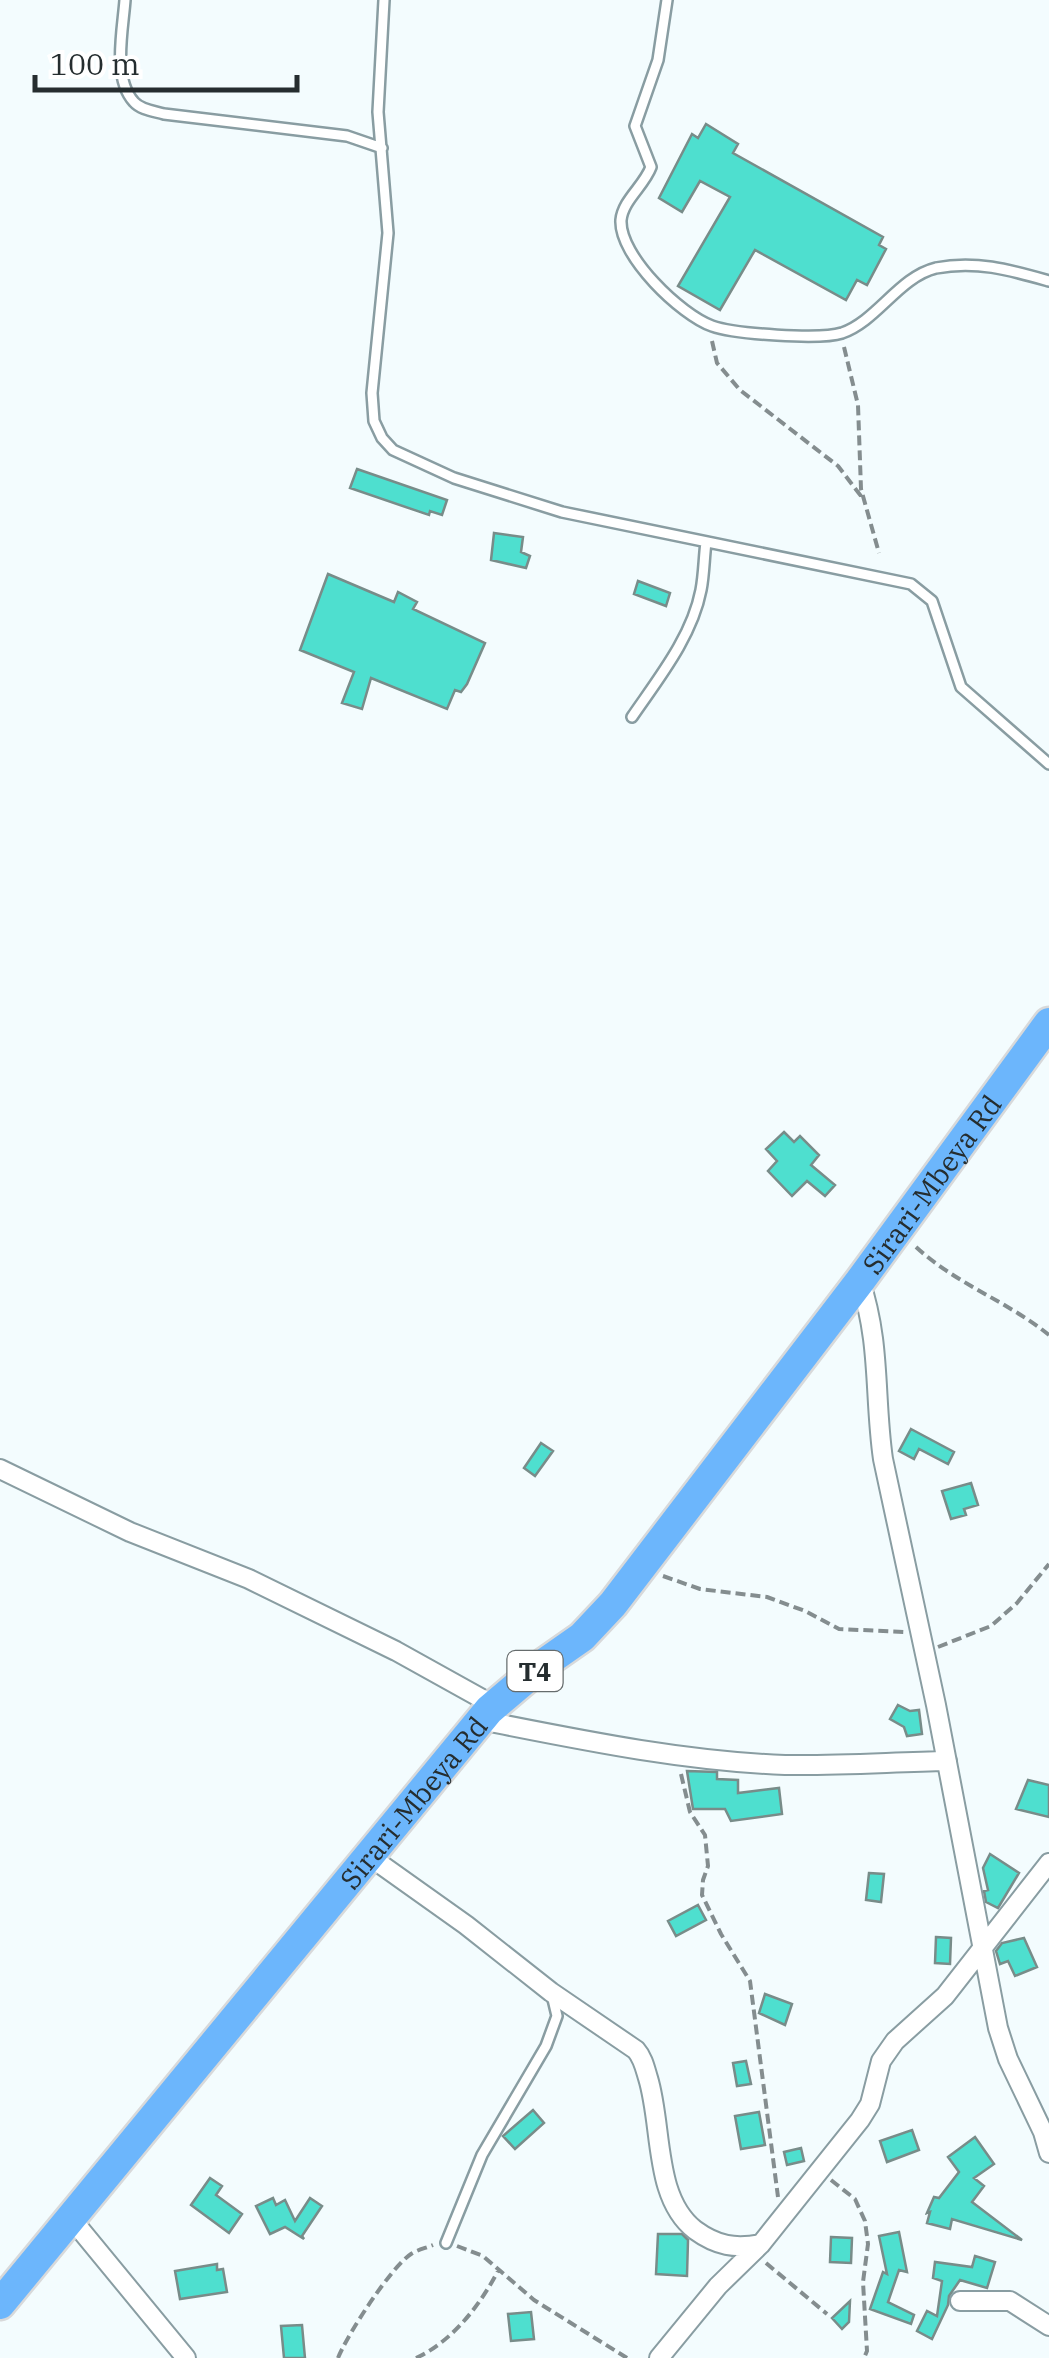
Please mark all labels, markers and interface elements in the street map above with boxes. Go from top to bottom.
scale bar [35,30,298,92]
text: 100 m [50,44,140,83]
street label: Sirari-Mbeya Rd [853,1087,1009,1281]
road number: T4 [508,1651,562,1691]
street label: Sirari-Mbeya Rd [331,1708,495,1896]

